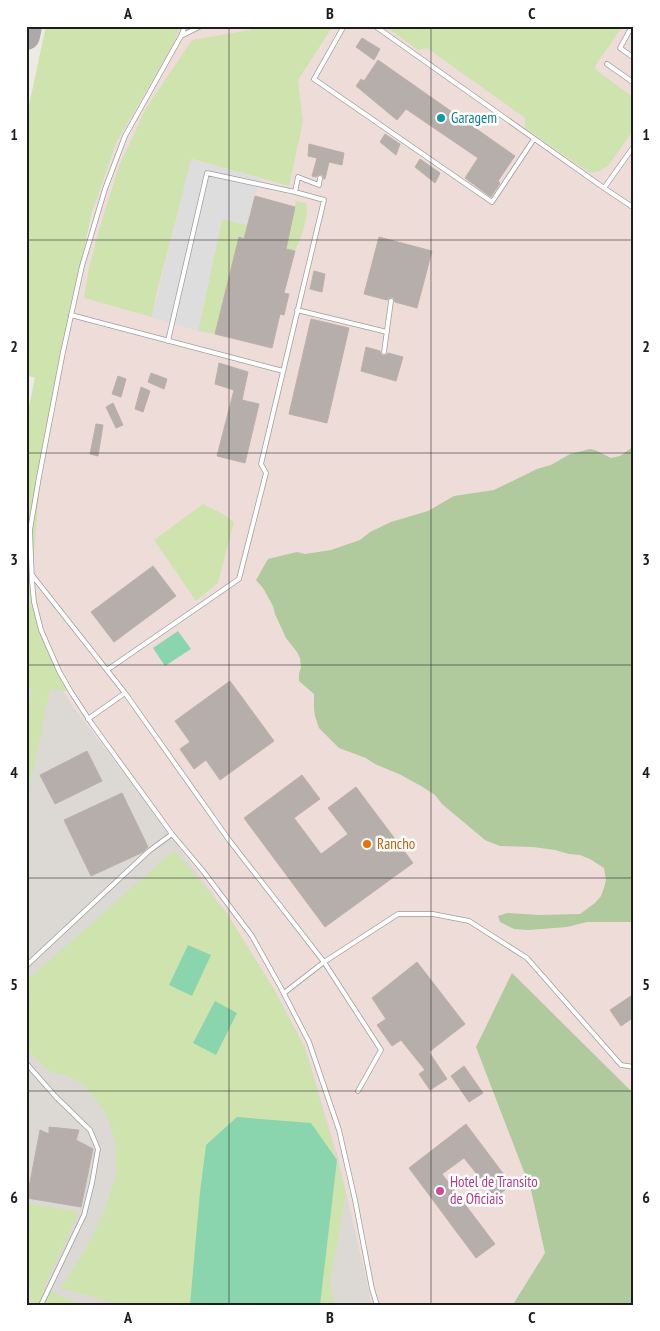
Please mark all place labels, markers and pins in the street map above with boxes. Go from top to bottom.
place label: Garagem [451,108,497,127]
marker: Garagem [435,112,447,124]
place label: Rancho [377,834,415,853]
marker: Rancho [361,838,373,850]
place label: Hotel de Transito de Oficiais [450,1172,538,1208]
marker: Hotel de Transito de Oficiais [434,1185,446,1197]

